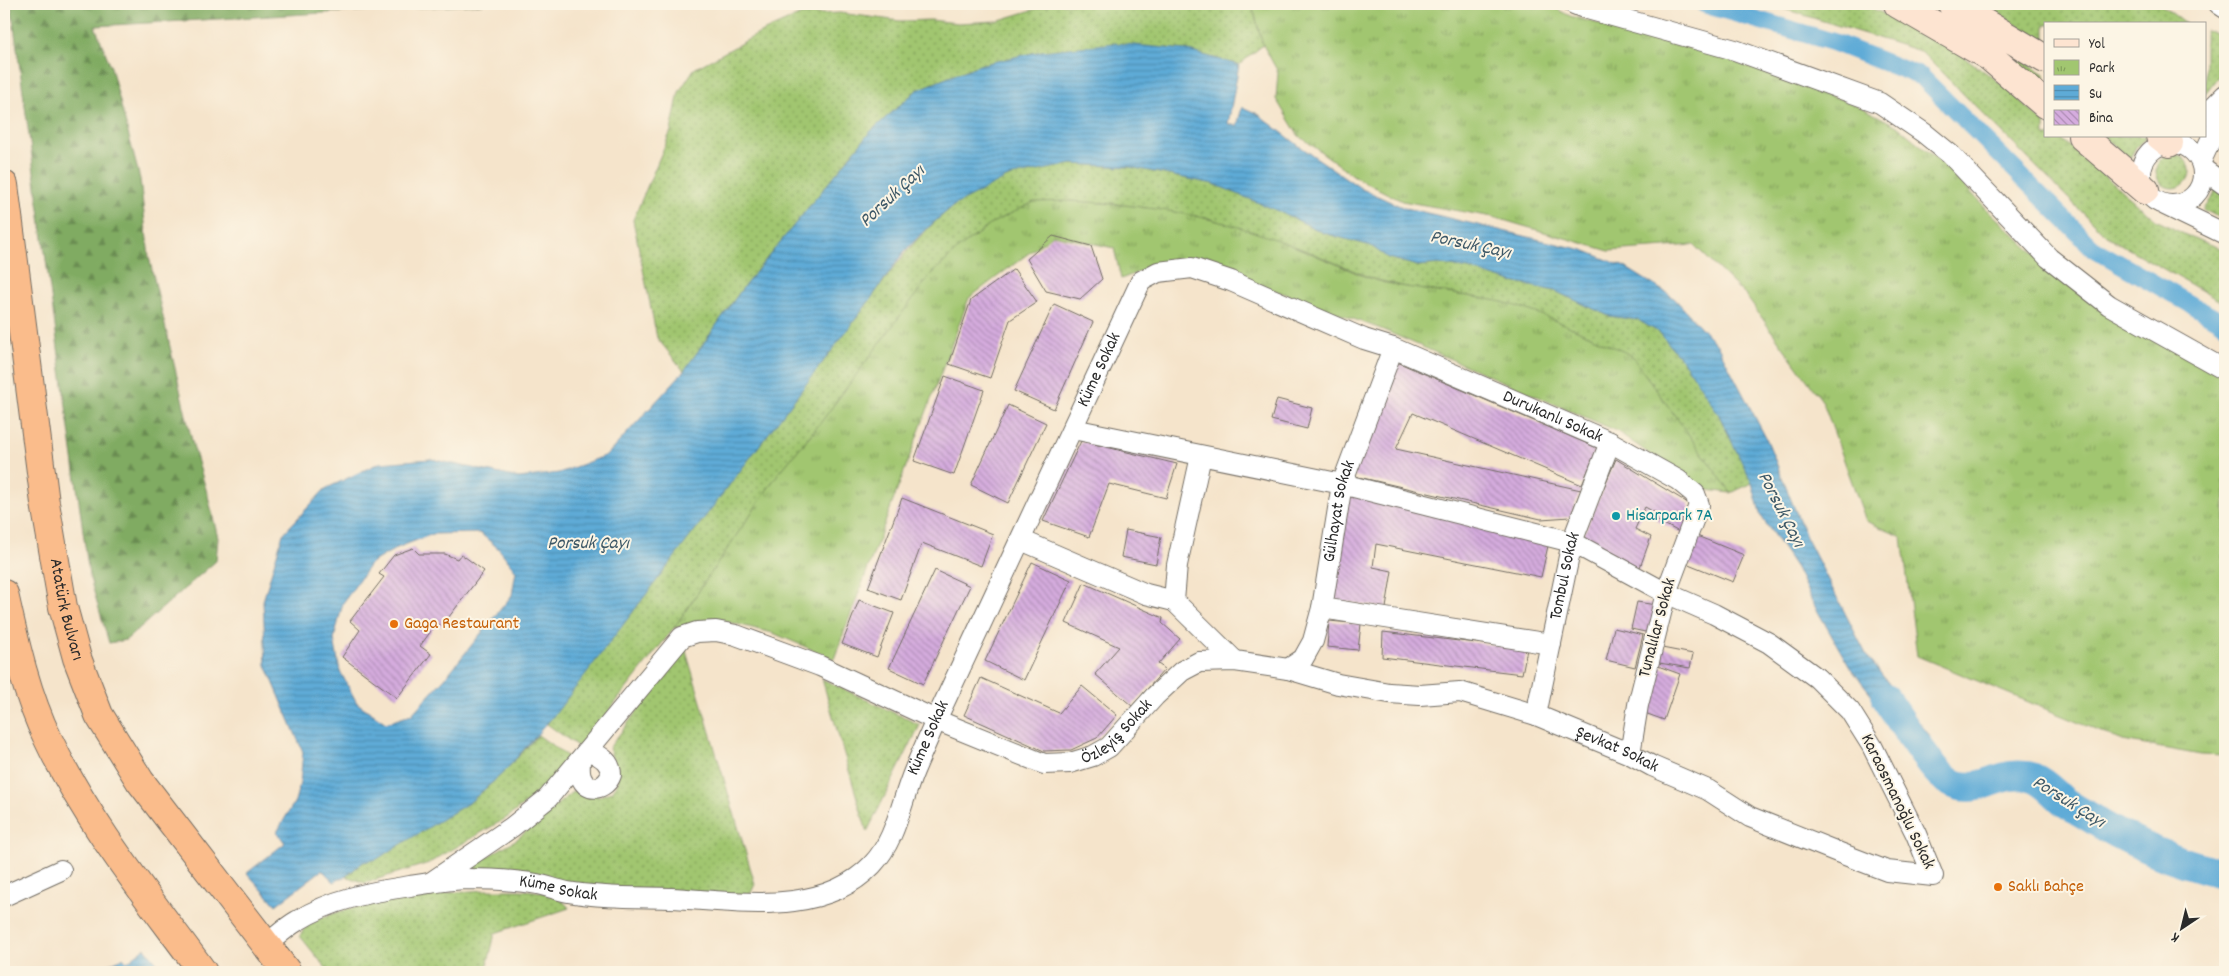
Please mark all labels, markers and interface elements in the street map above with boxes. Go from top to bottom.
legend [2044,22,2206,138]
text: Yol [2089,34,2105,56]
text: Park [2089,58,2115,80]
text: Su [2089,84,2102,106]
text: Bina [2089,108,2114,130]
water label: Porsuk Çayı [854,158,933,235]
water label: Porsuk Çayı [1427,224,1514,268]
street label: Küme Sokak [1071,328,1128,411]
street label: Durukanlı Sokak [1499,384,1606,450]
street label: Gülhayat Sokak [1317,457,1362,564]
water label: Porsuk Çayı [1749,468,1811,554]
place label: Hisarpark 7A [1626,504,1713,529]
marker: Hisarpark 7A [1610,510,1622,522]
street label: Tombul Sokak [1544,528,1587,622]
water label: Porsuk Çayı [547,531,630,558]
street label: Atatürk Bulvarı [42,556,89,664]
street label: Tunalılar Sokak [1633,576,1683,680]
place label: Gaga Restaurant [404,612,520,637]
marker: Gaga Restaurant [388,618,400,630]
street label: Özleyiş Sokak [1078,694,1159,771]
street label: Küme Sokak [901,696,956,779]
street label: Şevkat Sokak [1572,720,1662,780]
street label: Karaosmanoğlu Sokak [1853,730,1941,874]
water label: Porsuk Çayı [2026,770,2111,837]
street label: Küme Sokak [518,869,599,908]
place label: Saklı Bahçe [2008,875,2084,900]
marker: Saklı Bahçe [1992,881,2004,893]
north arrow [2156,904,2206,954]
text: K [2167,927,2184,947]

